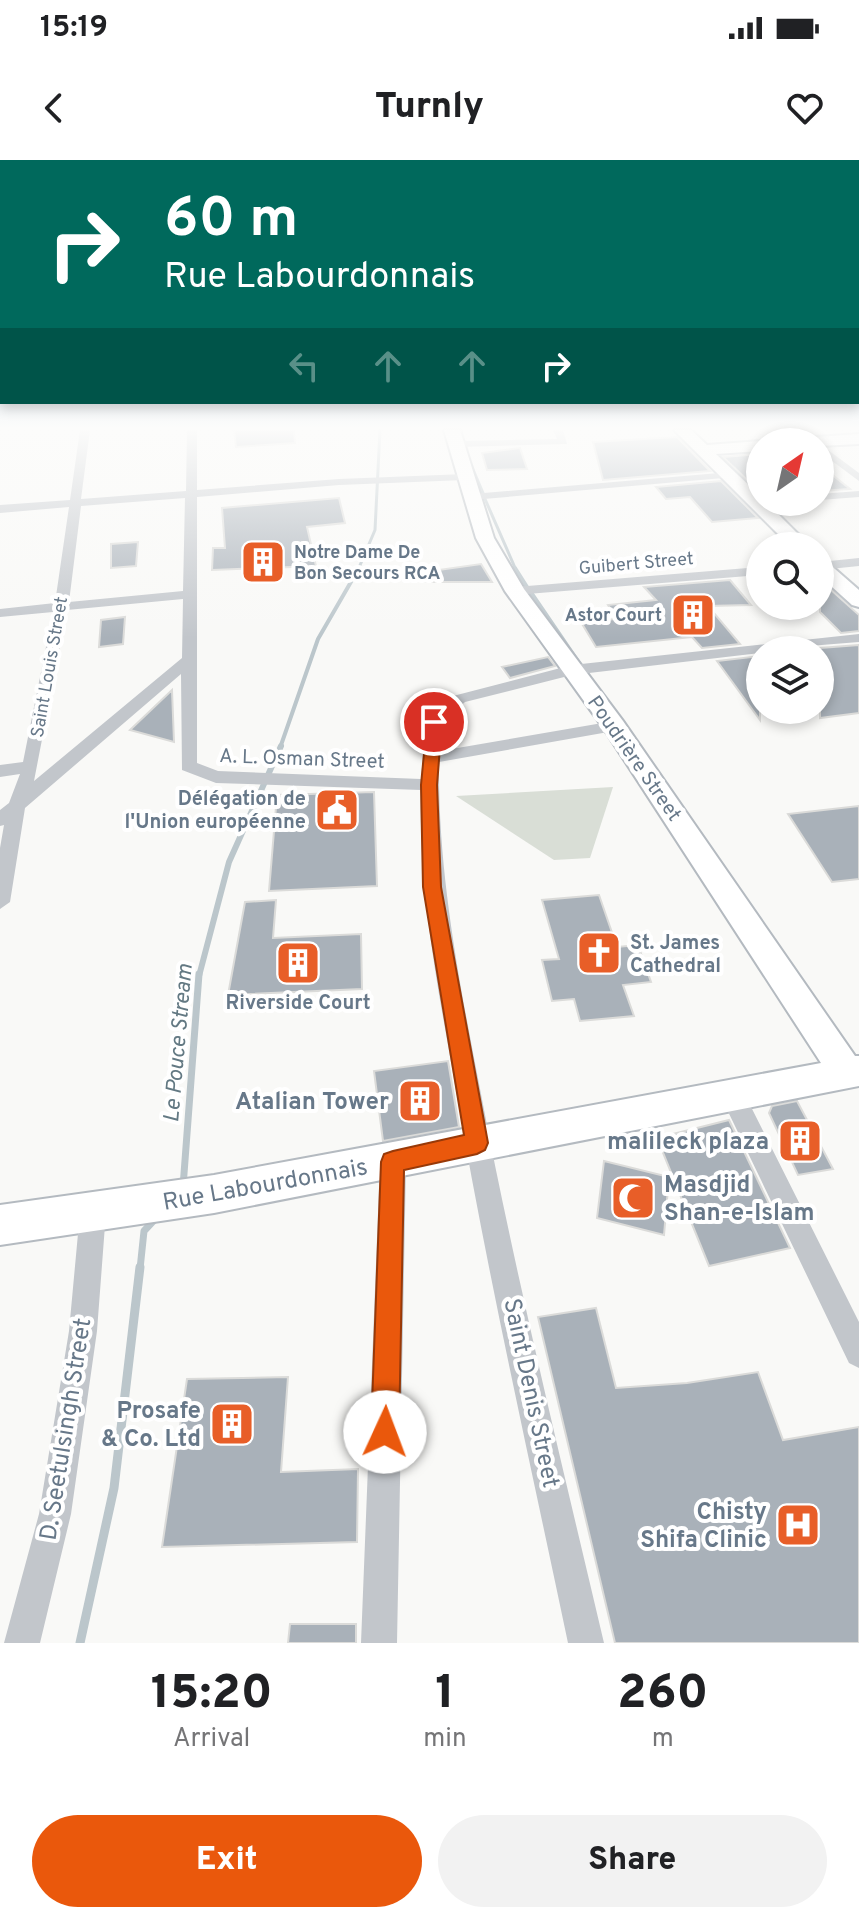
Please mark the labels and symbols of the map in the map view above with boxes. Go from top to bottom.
north arrow [746,428,834,516]
building icon: Notre Dame De Bon Secours RCA [239,538,287,586]
place label: Notre Dame De Bon Secours RCA [294,542,440,586]
street label: Guibert Street [578,548,695,581]
building icon: Astor Court [669,591,717,639]
street label: Saint Louis Street [27,595,74,740]
place label: Astor Court [565,605,662,628]
pin [400,688,468,756]
street label: Poudrière Street [580,691,686,827]
street label: A. L. Osman Street [219,744,385,776]
public building icon: Délégation de l'Union européenne [313,786,361,834]
place label: Délégation de l'Union européenne [125,787,306,836]
church icon: St. James Cathedral [575,929,623,977]
place label: St. James Cathedral [630,931,721,980]
building icon: Riverside Court [274,939,322,987]
water label: Le Pouce Stream [159,963,200,1124]
place label: Riverside Court [225,991,371,1017]
building icon: Atalian Tower [396,1077,444,1125]
place label: Atalian Tower [235,1088,389,1118]
building icon: malileck plaza [776,1117,824,1165]
place label: malileck plaza [607,1128,769,1158]
street label: Rue Labourdonnais [161,1153,370,1219]
place label: Masdjid Shan-e-Islam [664,1171,815,1229]
mosque icon: Masdjid Shan-e-Islam [609,1174,657,1222]
street label: Saint Denis Street [495,1296,565,1491]
street label: D. Seetulsingh Street [35,1316,99,1543]
position arrow [343,1390,427,1474]
place label: Prosafe & Co. Ltd [101,1397,201,1455]
building icon: Prosafe & Co. Ltd [208,1400,256,1448]
place label: Chisty Shifa Clinic [640,1498,767,1556]
hospital icon: Chisty Shifa Clinic [774,1501,822,1549]

